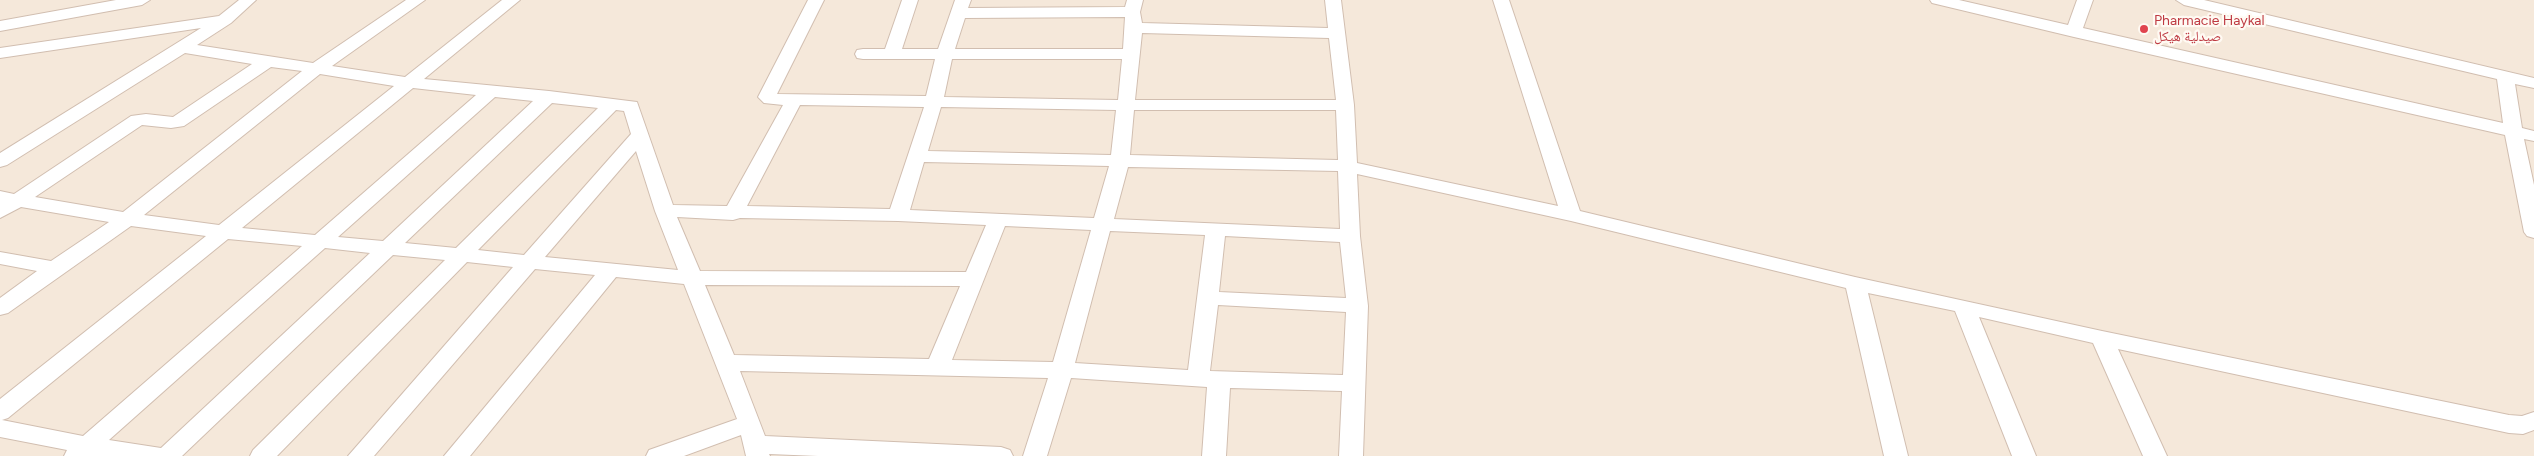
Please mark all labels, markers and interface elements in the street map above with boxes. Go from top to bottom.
place label: Pharmacie Haykal صيدلية هيكل [2154,13,2265,46]
marker: Pharmacie Haykal صيدلية هيكل [2138,23,2150,35]

